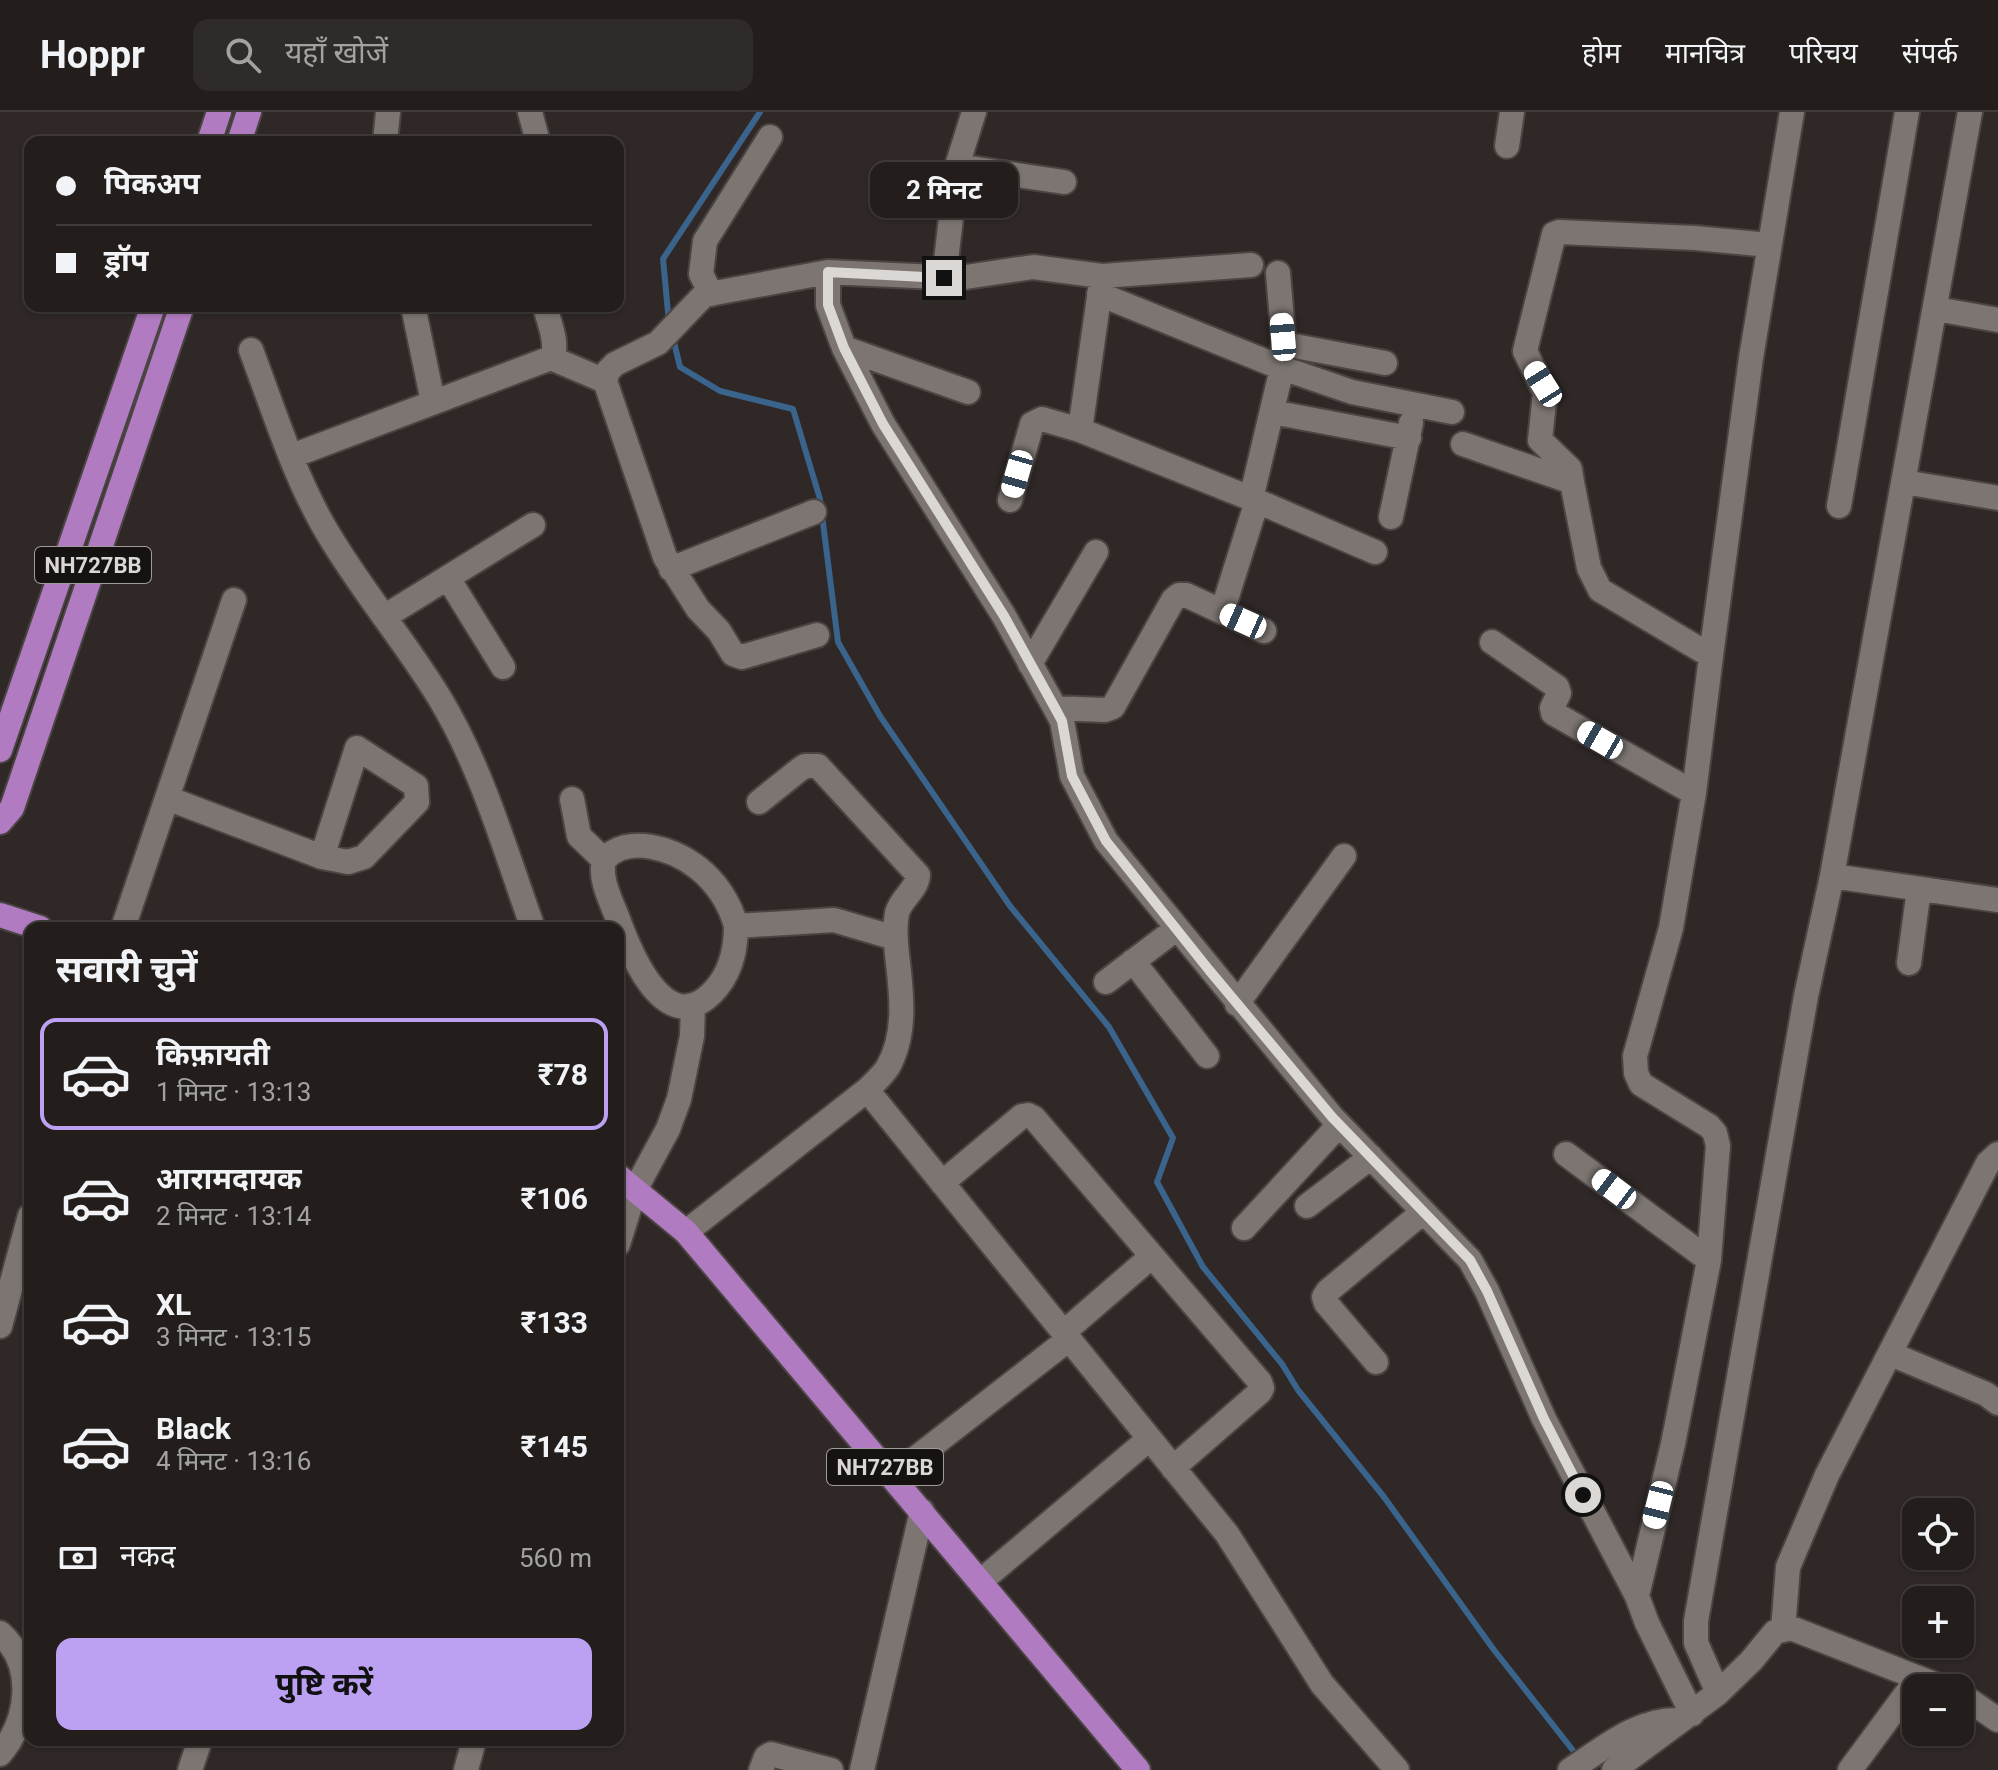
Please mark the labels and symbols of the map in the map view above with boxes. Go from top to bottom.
callout: 2 मिनट [870,162,1018,218]
route end [926,260,962,296]
car [1269,312,1297,362]
car [1520,357,1566,411]
car [999,448,1035,500]
road number: NH727BB [35,547,151,583]
car [1216,600,1270,642]
car [1573,718,1627,762]
car [1588,1165,1640,1213]
road number: NH727BB [827,1449,943,1485]
route start [1565,1477,1601,1513]
car [1641,1479,1675,1531]

